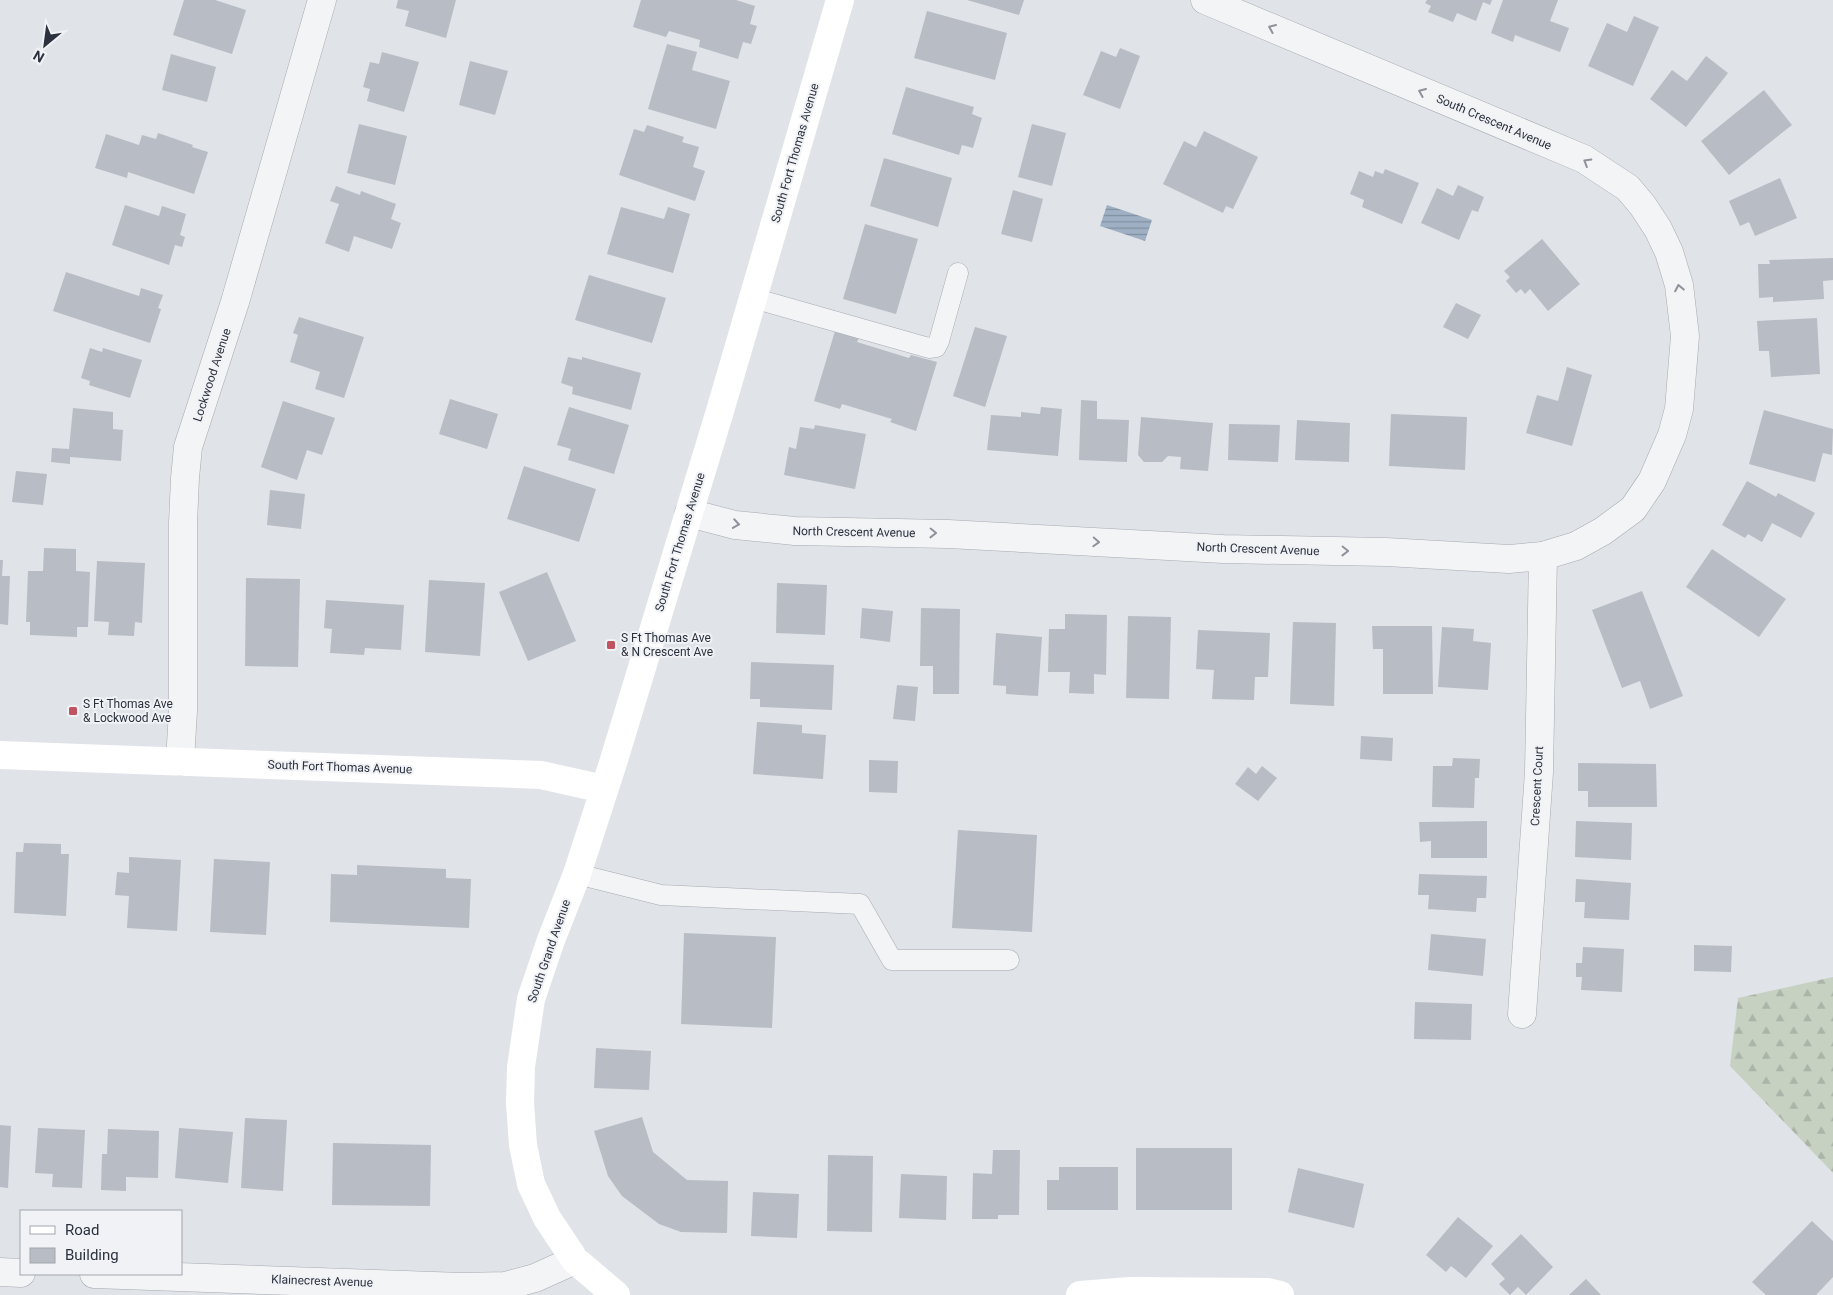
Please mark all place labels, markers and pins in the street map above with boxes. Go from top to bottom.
place label: S Ft Thomas Ave & N Crescent Ave [621,631,713,659]
marker: S Ft Thomas Ave & N Crescent Ave [605,639,617,651]
place label: S Ft Thomas Ave & Lockwood Ave [83,697,173,725]
marker: S Ft Thomas Ave & Lockwood Ave [67,705,79,717]

